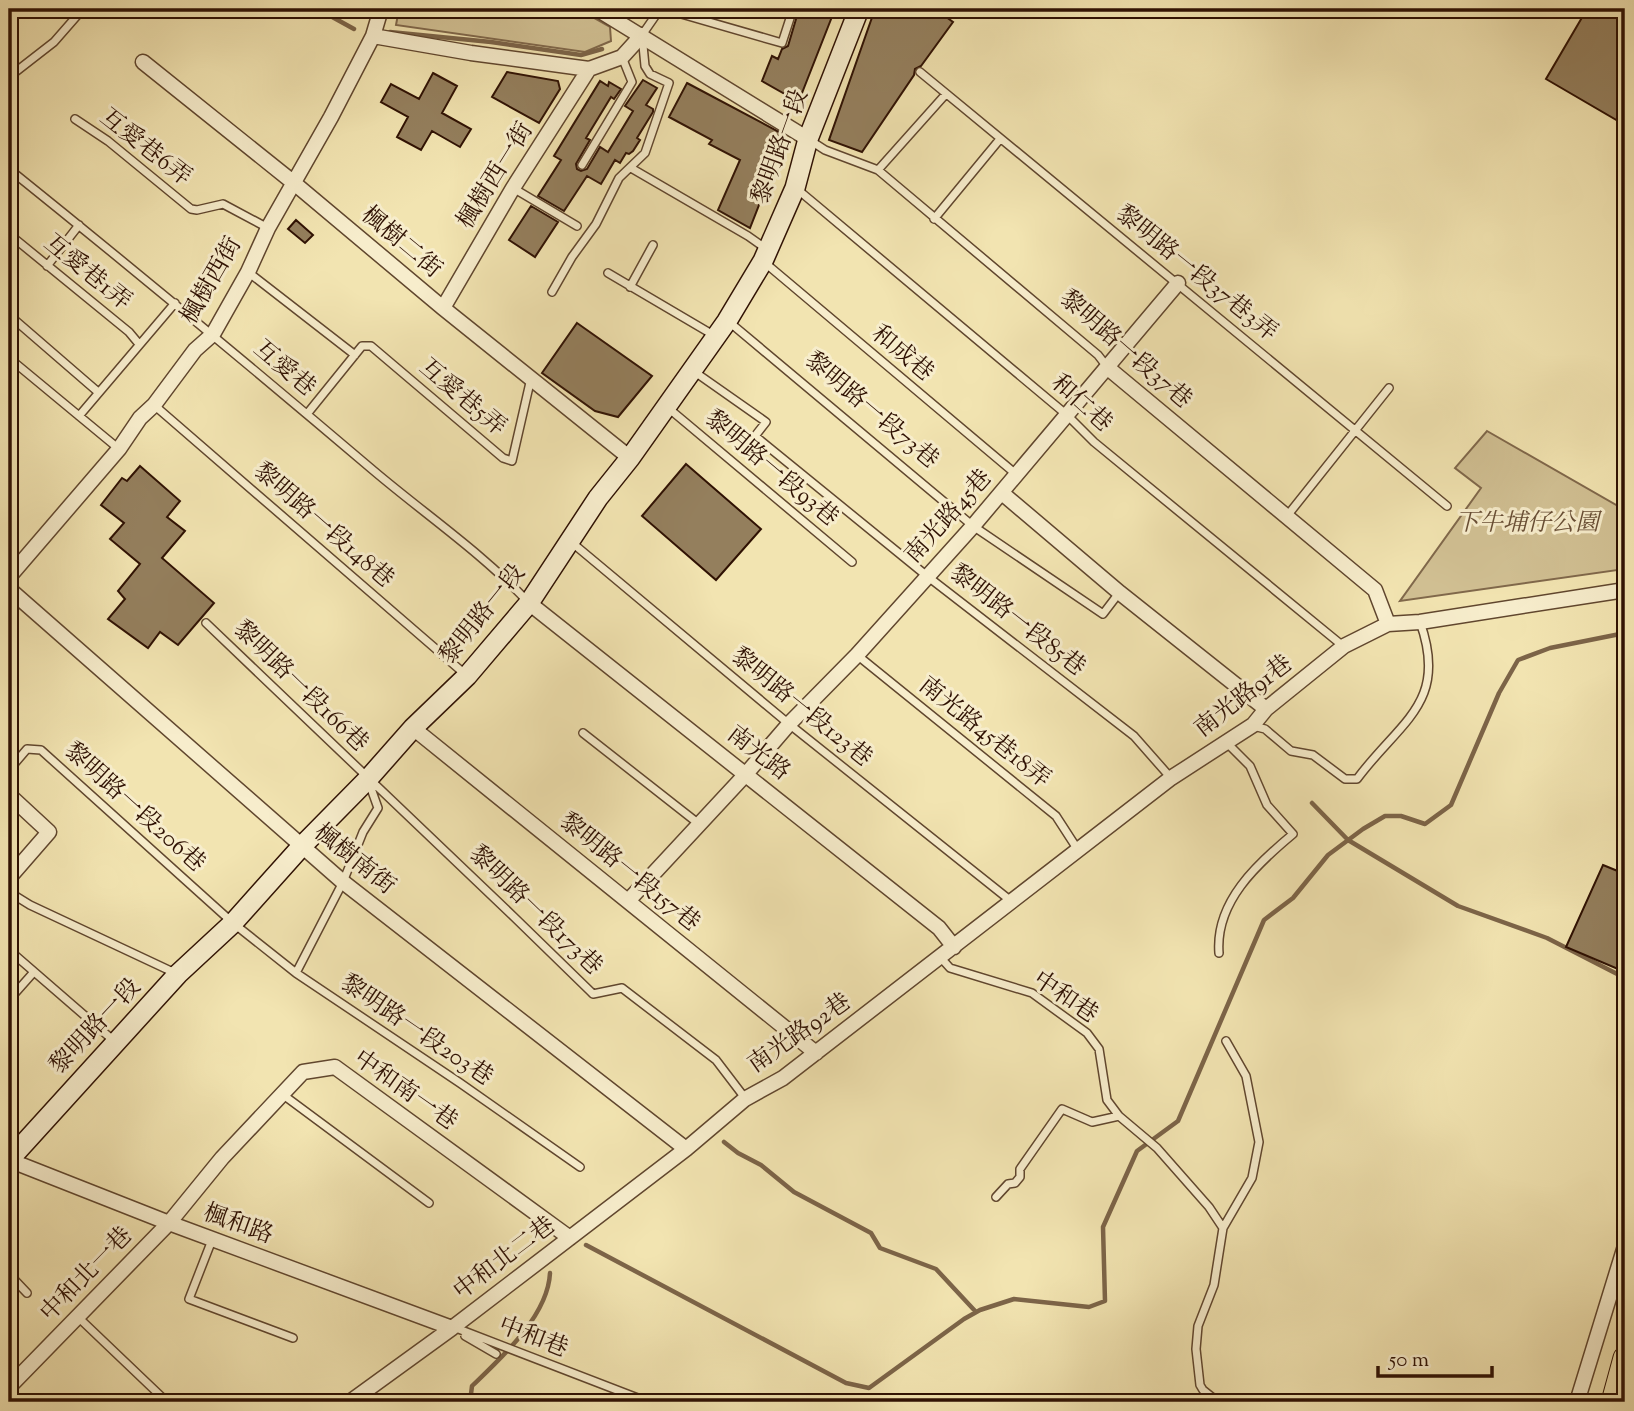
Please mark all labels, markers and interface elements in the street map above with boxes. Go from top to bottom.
street label: 黎明路一段 [745,85,817,209]
street label: 互愛巷6弄 [92,101,198,195]
street label: 楓樹西一街 [450,116,542,236]
street label: 黎明路一段37巷3弄 [1108,198,1284,350]
street label: 楓樹二街 [353,199,449,287]
street label: 互愛巷1弄 [36,227,138,319]
street label: 楓樹西街 [173,231,251,331]
street label: 黎明路一段37巷 [1051,283,1199,417]
street label: 和成巷 [863,318,941,390]
street label: 互愛巷 [245,333,323,405]
street label: 黎明路一段73巷 [797,345,945,477]
street label: 互愛巷5弄 [411,351,513,445]
street label: 和仁巷 [1043,367,1119,441]
street label: 黎明路一段93巷 [697,403,845,535]
street label: 黎明路一段148巷 [245,455,401,597]
street label: 南光路45巷 [897,462,1001,572]
park label: 下牛埔仔公園 [1455,507,1603,541]
street label: 黎明路一段85巷 [942,557,1092,685]
street label: 黎明路一段 [432,558,534,672]
street label: 黎明路一段166巷 [225,614,375,760]
street label: 黎明路一段123巷 [723,640,879,776]
street label: 南光路91巷 [1188,648,1300,746]
street label: 南光路45巷18弄 [911,669,1057,797]
street label: 南光路 [719,718,797,790]
street label: 黎明路一段206巷 [56,735,212,881]
street label: 黎明路一段157巷 [551,806,707,940]
street label: 楓樹南街 [306,817,402,903]
street label: 黎明路一段173巷 [461,838,609,984]
street label: 中和巷 [1026,964,1104,1032]
street label: 黎明路一段203巷 [333,967,499,1095]
street label: 黎明路一段 [43,972,149,1082]
street label: 南光路92巷 [742,986,858,1082]
street label: 中和南一巷 [346,1043,464,1139]
street label: 楓和路 [198,1197,278,1253]
street label: 中和北二巷 [447,1209,563,1309]
street label: 中和北一巷 [33,1220,141,1330]
street label: 中和巷 [493,1309,573,1367]
scale bar [1378,1334,1492,1378]
text: 50 m [1388,1346,1429,1376]

